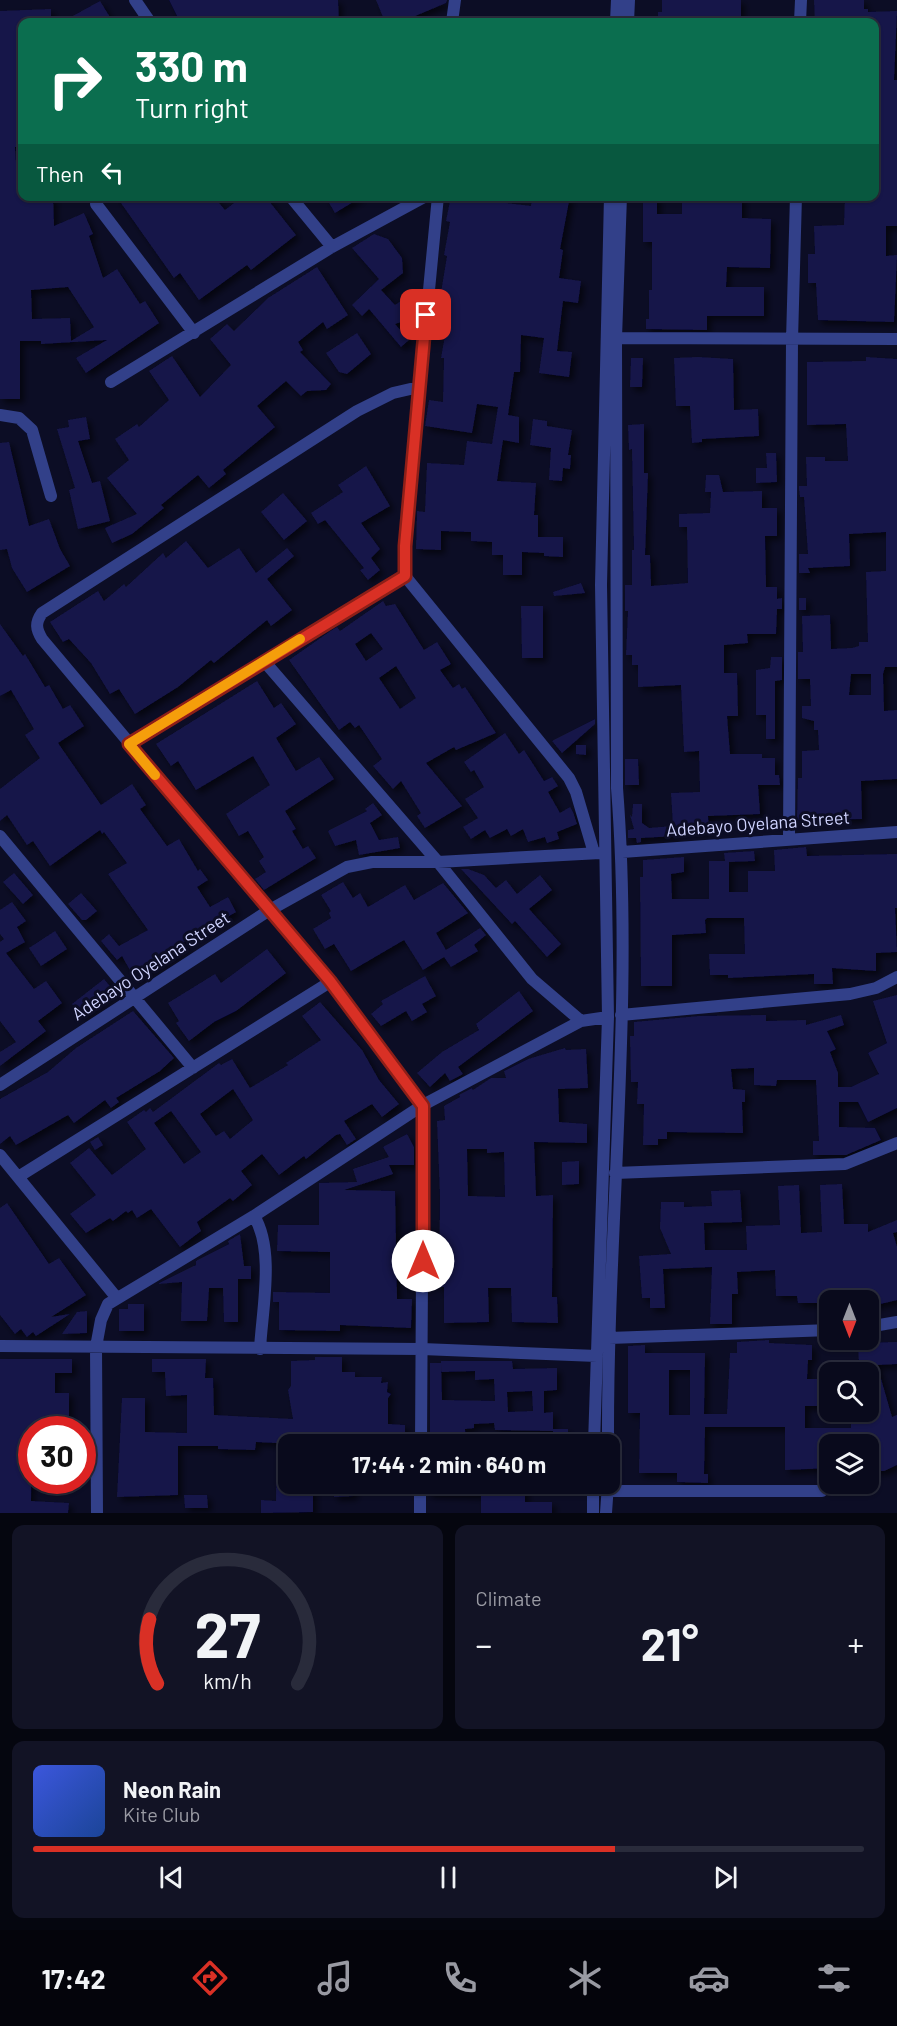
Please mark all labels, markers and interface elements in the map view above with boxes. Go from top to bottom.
text: 330 m [135,40,248,90]
icon: right [36,42,114,120]
text: Turn right [135,91,249,123]
icon: left [96,156,129,189]
text: Then [36,160,84,186]
pin [400,289,451,340]
icon: arrive [409,298,442,331]
street label: Adebayo Oyelana Street [665,806,851,840]
street label: Adebayo Oyelana Street [67,906,234,1025]
position arrow [391,1229,455,1293]
north arrow [819,1290,879,1350]
map controls [819,1290,879,1494]
button: search [819,1362,879,1422]
speed limit sign: 30 [18,1416,96,1494]
button: layers [819,1434,879,1494]
text: 17:44 · 2 min · 640 m [352,1451,546,1477]
text: Climate [476,1586,542,1610]
text: 27 [194,1596,260,1670]
text: 21° [641,1616,699,1670]
text: − [476,1624,492,1664]
text: + [848,1624,864,1664]
text: km/h [203,1668,252,1693]
text: Neon Rain [123,1776,221,1802]
text: Kite Club [123,1802,200,1826]
icon: previous [155,1861,188,1894]
icon: pause [432,1861,465,1894]
icon: next [709,1861,742,1894]
icon: directions [189,1957,231,1999]
icon: music [314,1957,356,1999]
icon: phone [439,1957,481,1999]
icon: climate [564,1957,606,1999]
icon: car [688,1957,730,1999]
icon: filters [813,1957,855,1999]
text: 17:42 [41,1962,106,1994]

